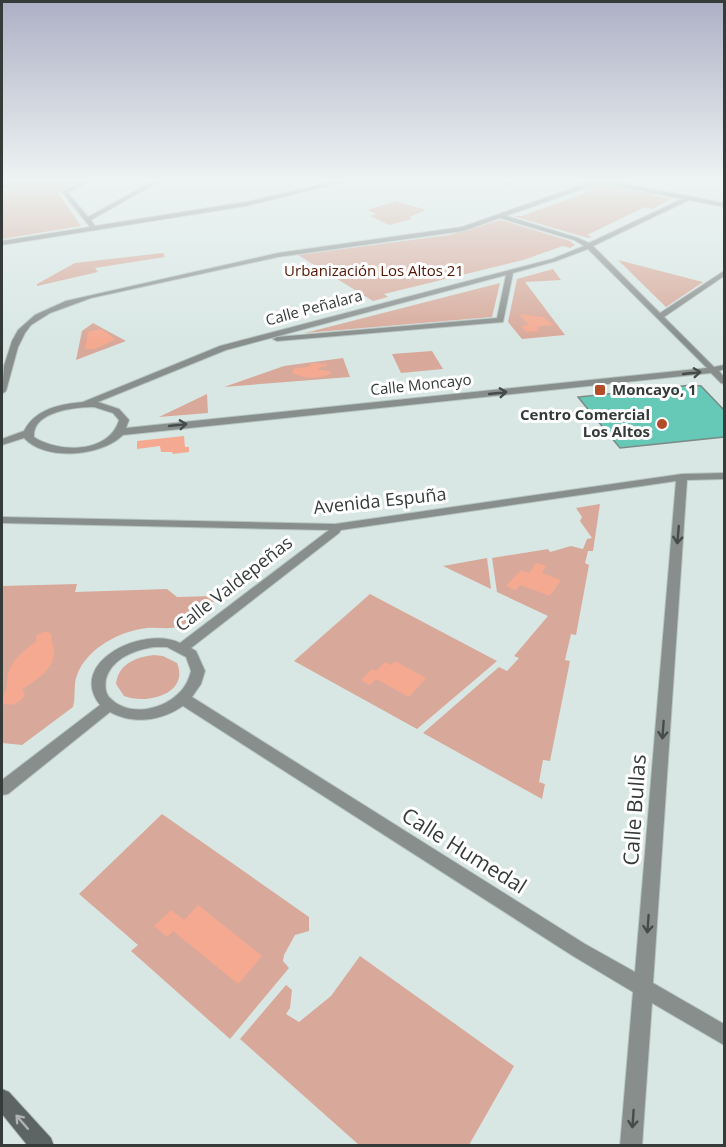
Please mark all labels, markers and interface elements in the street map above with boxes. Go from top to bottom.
park label: Urbanización Los Altos 21 [284,260,464,280]
street label: Calle Peñalara [263,285,364,330]
one-way arrow [681,367,701,378]
street label: Calle Moncayo [369,369,472,399]
place label: Moncayo, 1 [612,379,697,399]
marker: Moncayo, 1 [593,383,607,397]
one-way arrow [487,387,507,398]
place label: Centro Comercial Los Altos [520,404,650,441]
marker: Centro Comercial Los Altos [655,417,669,431]
one-way arrow [168,419,188,430]
street label: Avenida Espuña [312,481,448,519]
one-way arrow [672,525,683,545]
street label: Calle Valdepeñas [170,530,297,636]
one-way arrow [657,719,668,739]
street label: Calle Bullas [616,753,652,867]
street label: Calle Humedal [397,801,532,900]
one-way arrow [642,914,653,934]
one-way arrow [627,1108,638,1128]
one-way arrow [15,1115,29,1130]

